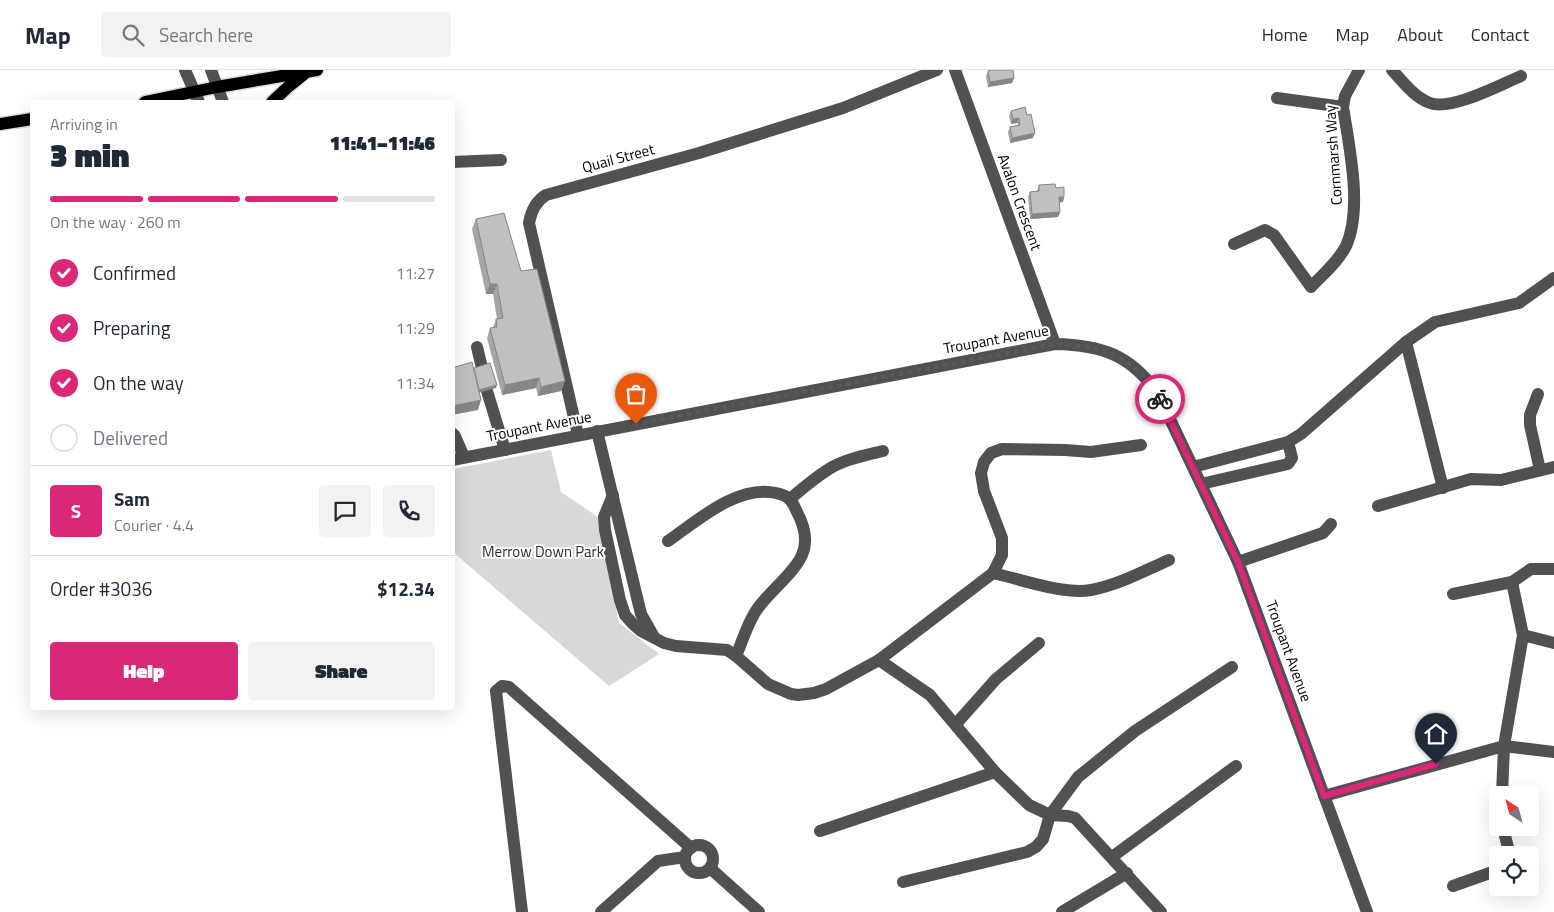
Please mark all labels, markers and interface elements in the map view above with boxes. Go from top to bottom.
search box [101,12,451,57]
text: Map [25,17,71,53]
text: Search here [159,20,253,49]
icon: search [119,21,147,49]
text: Home [1262,21,1308,48]
text: Map [1336,21,1369,48]
text: About [1397,21,1443,48]
text: Contact [1471,21,1529,48]
street label: Cornmarsh Way [1318,104,1348,206]
text: Arriving in [50,112,118,136]
text: 11:41–11:46 [330,128,435,157]
text: 3 min [50,131,130,179]
street label: Quail Street [579,137,657,179]
street label: Avalon Crescent [992,151,1048,254]
text: On the way · 260 m [50,210,181,234]
text: Confirmed [93,258,176,287]
icon: check [50,259,78,287]
text: 11:27 [396,261,435,285]
text: Preparing [93,313,170,342]
icon: check [50,314,78,342]
text: 11:29 [396,316,435,340]
street label: Troupant Avenue [942,318,1050,360]
text: On the way [93,368,184,397]
icon: check [50,369,78,397]
text: 11:34 [396,371,435,395]
pin [615,373,657,424]
courier [1135,374,1185,424]
icon: bag [622,380,650,408]
icon: bike [1146,385,1174,413]
street label: Troupant Avenue [485,405,593,447]
text: Delivered [93,423,168,452]
text: Sam [114,484,150,513]
button: chat [319,485,371,537]
button: phone [383,485,435,537]
text: S [71,496,81,525]
text: Courier · 4.4 [114,513,194,537]
park label: Merrow Down Park [482,540,604,563]
text: Order #3036 [50,574,152,603]
text: $12.34 [377,574,435,603]
street label: Troupant Avenue [1260,597,1318,705]
button: Help [50,642,238,700]
button: Share [248,642,435,700]
pin [1415,713,1457,764]
icon: home [1422,720,1450,748]
north arrow [1489,786,1539,836]
map controls [1489,786,1539,896]
button: locate [1489,846,1539,896]

